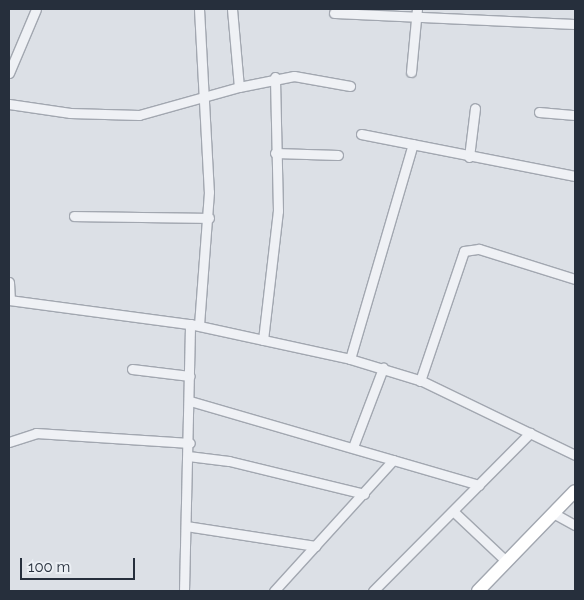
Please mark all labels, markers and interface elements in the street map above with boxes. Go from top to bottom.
scale bar [22,548,138,580]
text: 100 m [28,558,70,576]

